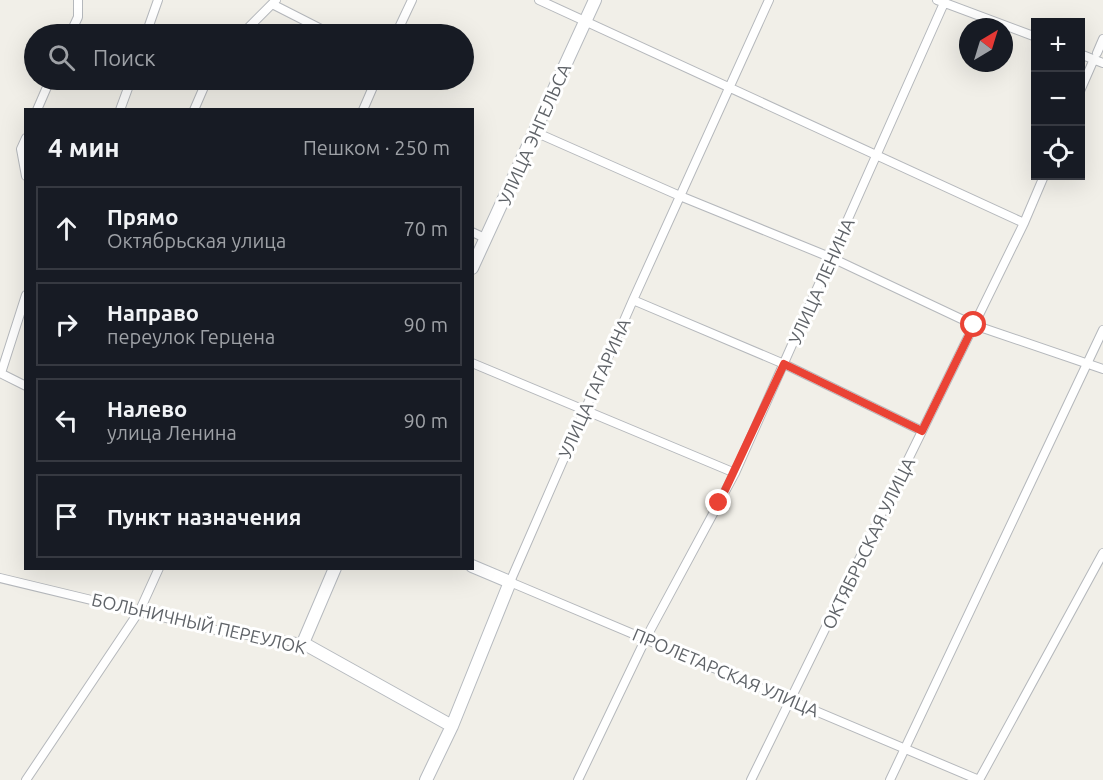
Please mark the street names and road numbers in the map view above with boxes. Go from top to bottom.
street label: УЛИЦА ЭНГЕЛЬСА [494,60,574,208]
street label: УЛИЦА ЛЕНИНА [784,215,858,347]
street label: УЛИЦА ГАГАРИНА [554,315,634,461]
street label: ОКТЯБРЬСКАЯ УЛИЦА [818,454,918,632]
street label: БОЛЬНИЧНЫЙ ПЕРЕУЛОК [90,589,308,657]
street label: ПРОЛЕТАРСКАЯ УЛИЦА [630,624,822,720]

